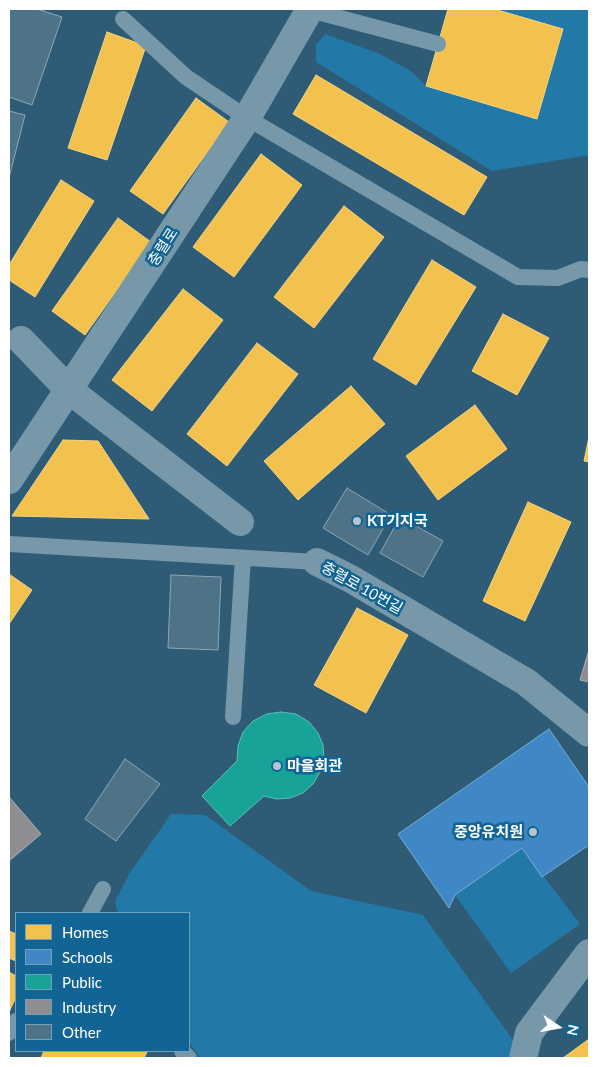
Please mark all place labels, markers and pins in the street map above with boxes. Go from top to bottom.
place label: KT기지국 [367,512,428,530]
marker: KT기지국 [351,515,363,527]
place label: 마을회관 [287,757,342,775]
marker: 마을회관 [271,760,283,772]
place label: 중앙유치원 [454,823,523,841]
marker: 중앙유치원 [527,826,539,838]

